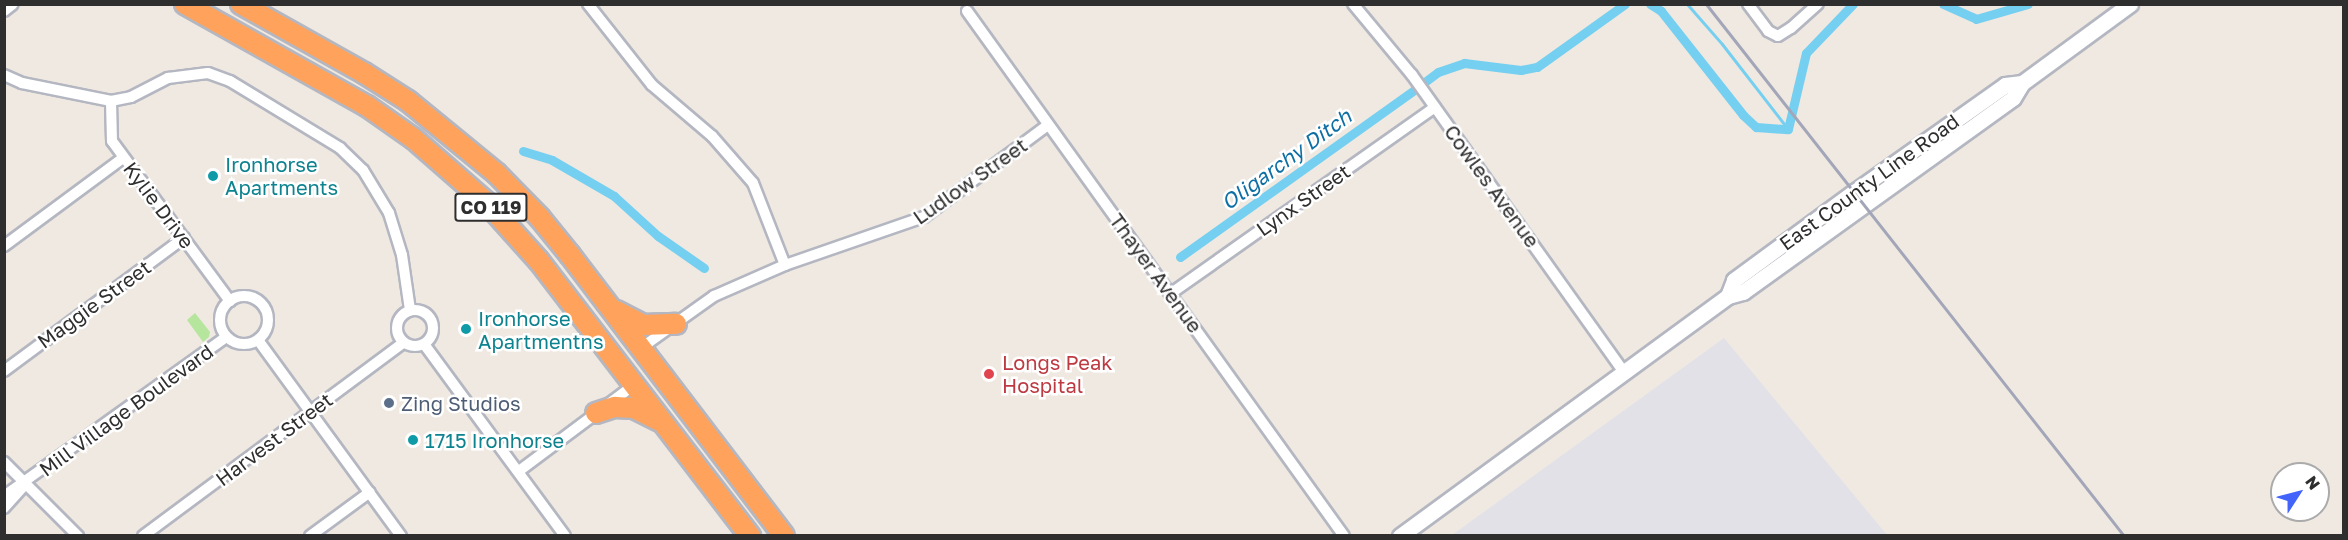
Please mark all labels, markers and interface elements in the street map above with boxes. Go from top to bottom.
water label: Oligarchy Ditch [1216,103,1356,215]
street label: East County Line Road [1775,109,1963,255]
street label: Cowles Avenue [1440,120,1544,252]
street label: Ludlow Street [908,133,1032,229]
place label: Ironhorse Apartments [225,152,338,199]
street label: Kylie Drive [119,157,199,253]
street label: Lynx Street [1252,159,1354,241]
marker: Ironhorse Apartments [206,169,220,183]
road number: CO 119 [454,192,528,222]
street label: Thayer Avenue [1105,209,1207,337]
street label: Maggie Street [33,255,155,353]
place label: Ironhorse Apartmentns [478,306,603,353]
marker: Ironhorse Apartmentns [459,322,473,336]
street label: Mill Village Boulevard [34,339,218,481]
place label: Longs Peak Hospital [1002,350,1112,397]
marker: Longs Peak Hospital [980,365,998,383]
street label: Harvest Street [211,387,337,491]
place label: Zing Studios [401,391,521,415]
marker: Zing Studios [382,396,396,410]
place label: 1715 Ironhorse [425,428,564,452]
marker: 1715 Ironhorse [406,433,420,447]
north arrow [2270,462,2330,522]
text: N [2301,472,2325,493]

